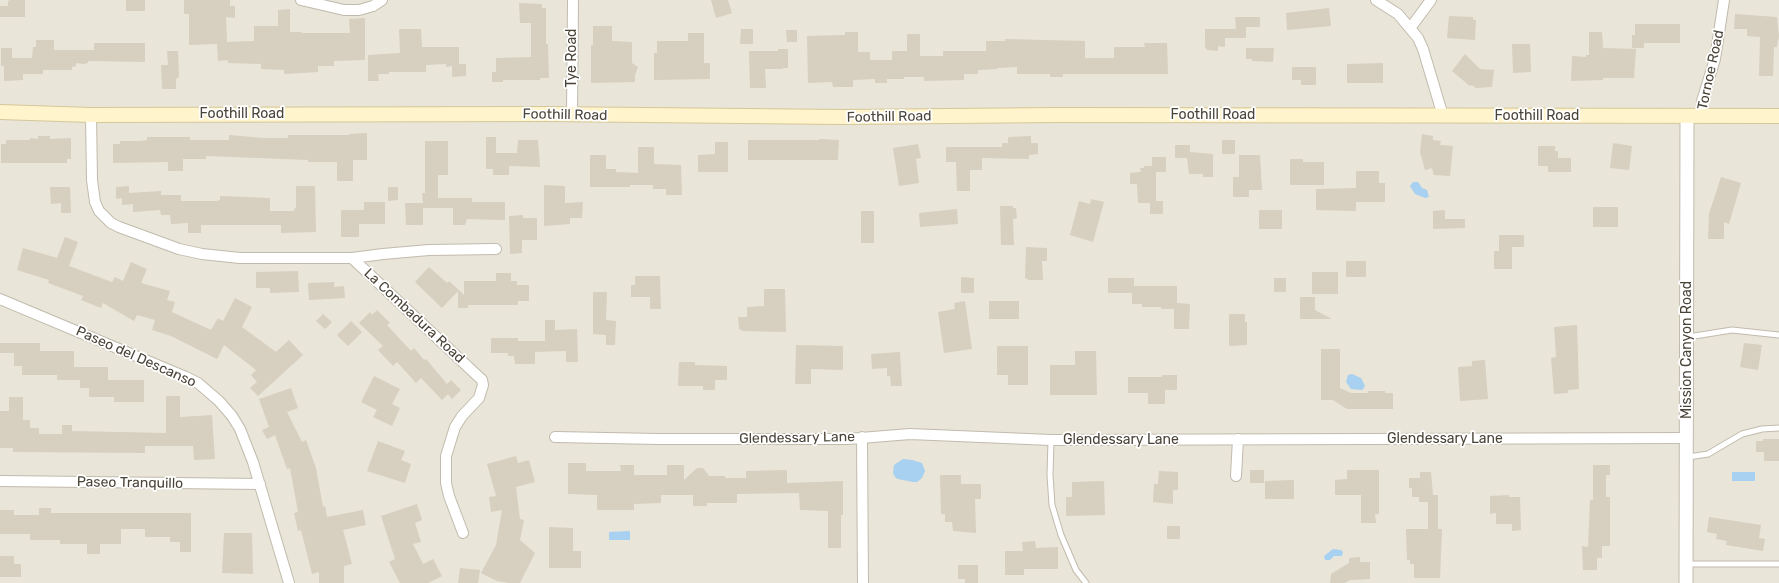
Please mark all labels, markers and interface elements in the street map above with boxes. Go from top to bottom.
street label: Tye Road [564,29,580,87]
street label: Tornoe Road [1694,29,1728,111]
street label: Foothill Road [200,106,284,122]
street label: Foothill Road [522,106,608,124]
street label: Foothill Road [1171,107,1255,123]
street label: Foothill Road [846,108,932,126]
street label: Foothill Road [1495,108,1579,124]
street label: La Combadura Road [360,265,468,367]
street label: Mission Canyon Road [1679,281,1695,419]
street label: Paseo del Descanso [73,323,199,391]
street label: Glendessary Lane [739,429,855,447]
street label: Glendessary Lane [1387,431,1503,447]
street label: Glendessary Lane [1063,432,1179,448]
street label: Paseo Tranquillo [77,474,183,492]

